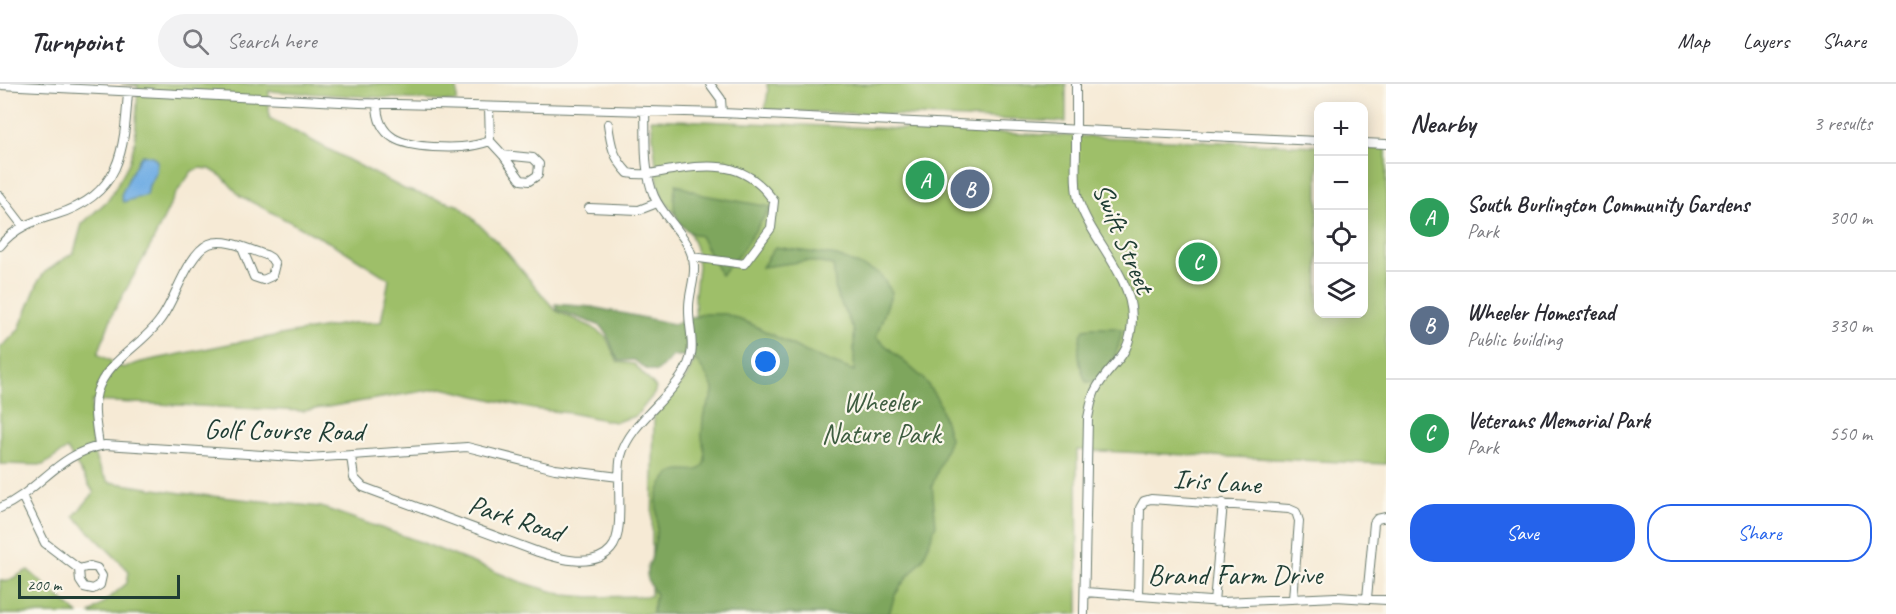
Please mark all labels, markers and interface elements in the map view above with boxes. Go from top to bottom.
search box [158,14,578,68]
text: Turnpoint [30,24,122,59]
icon: search [179,25,212,58]
text: Search here [227,27,317,55]
text: Map [1677,28,1710,54]
text: Layers [1743,28,1789,54]
text: Share [1822,28,1866,54]
map controls [1314,102,1368,318]
button: + [1314,102,1368,156]
text: Nearby [1410,107,1475,140]
text: 3 results [1813,111,1872,136]
button: − [1314,156,1368,210]
pin: A [906,158,944,202]
pin: B [950,166,990,212]
street label: Swift Street [1085,178,1164,301]
text: South Burlington Community Gardens [1467,191,1749,219]
text: A [1424,205,1435,230]
text: 300 m [1829,205,1872,230]
button: locate [1314,210,1368,264]
text: Park [1467,219,1499,244]
pin: C [1178,240,1218,285]
button: layers [1314,264,1368,318]
text: Wheeler Homestead [1467,299,1615,327]
text: B [1424,313,1435,338]
text: 330 m [1829,313,1872,338]
text: Public building [1467,327,1562,352]
your location [751,347,780,376]
park label: Wheeler Nature Park [821,384,943,451]
text: Veterans Memorial Park [1467,407,1650,435]
street label: Golf Course Road [204,411,368,449]
text: C [1425,421,1434,446]
text: 550 m [1829,421,1872,446]
text: Park [1467,435,1499,460]
street label: Iris Lane [1172,460,1264,502]
street label: Park Road [464,486,572,551]
button: Save [1410,504,1635,562]
button: Share [1647,504,1872,562]
street label: Brand Farm Drive [1148,557,1324,592]
scale bar [18,572,180,600]
text: 200 m [27,575,61,595]

